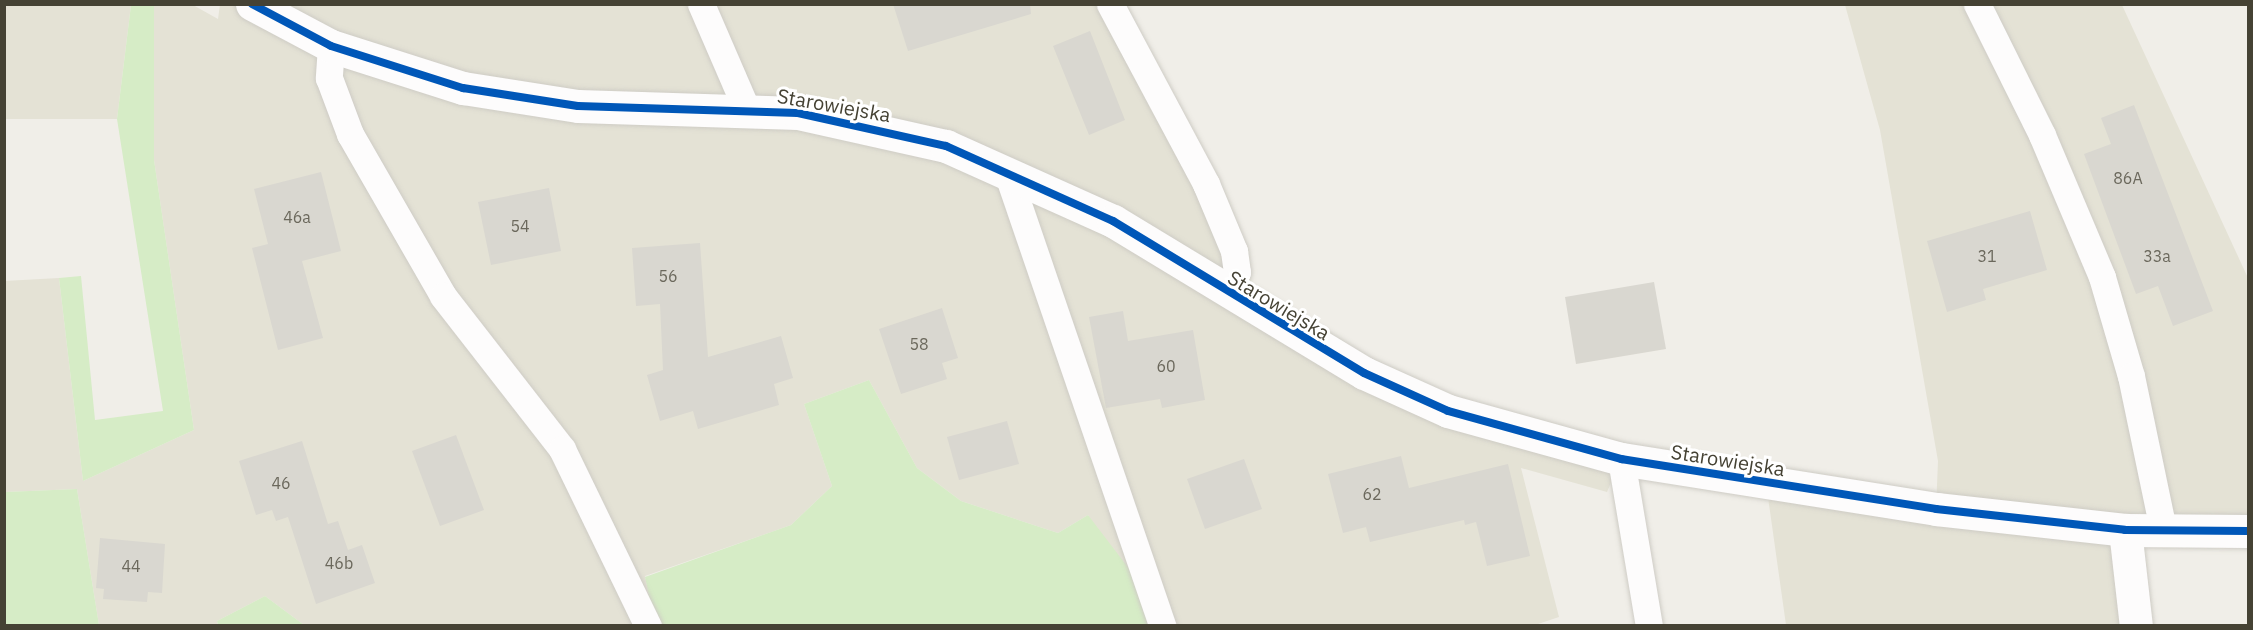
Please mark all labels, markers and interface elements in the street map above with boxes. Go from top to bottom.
street label: Starowiejska [775,83,893,127]
house number: 86A [2113,168,2143,188]
house number: 46a [283,207,311,227]
house number: 54 [510,216,530,236]
house number: 31 [1977,246,1997,266]
house number: 33a [2143,246,2171,266]
street label: Starowiejska [1224,265,1334,345]
house number: 56 [658,266,678,286]
house number: 58 [909,334,929,354]
house number: 60 [1156,356,1176,376]
street label: Starowiejska [1669,439,1787,481]
house number: 46 [271,473,291,493]
house number: 62 [1362,484,1382,504]
house number: 46b [325,553,353,573]
house number: 44 [121,556,141,576]

